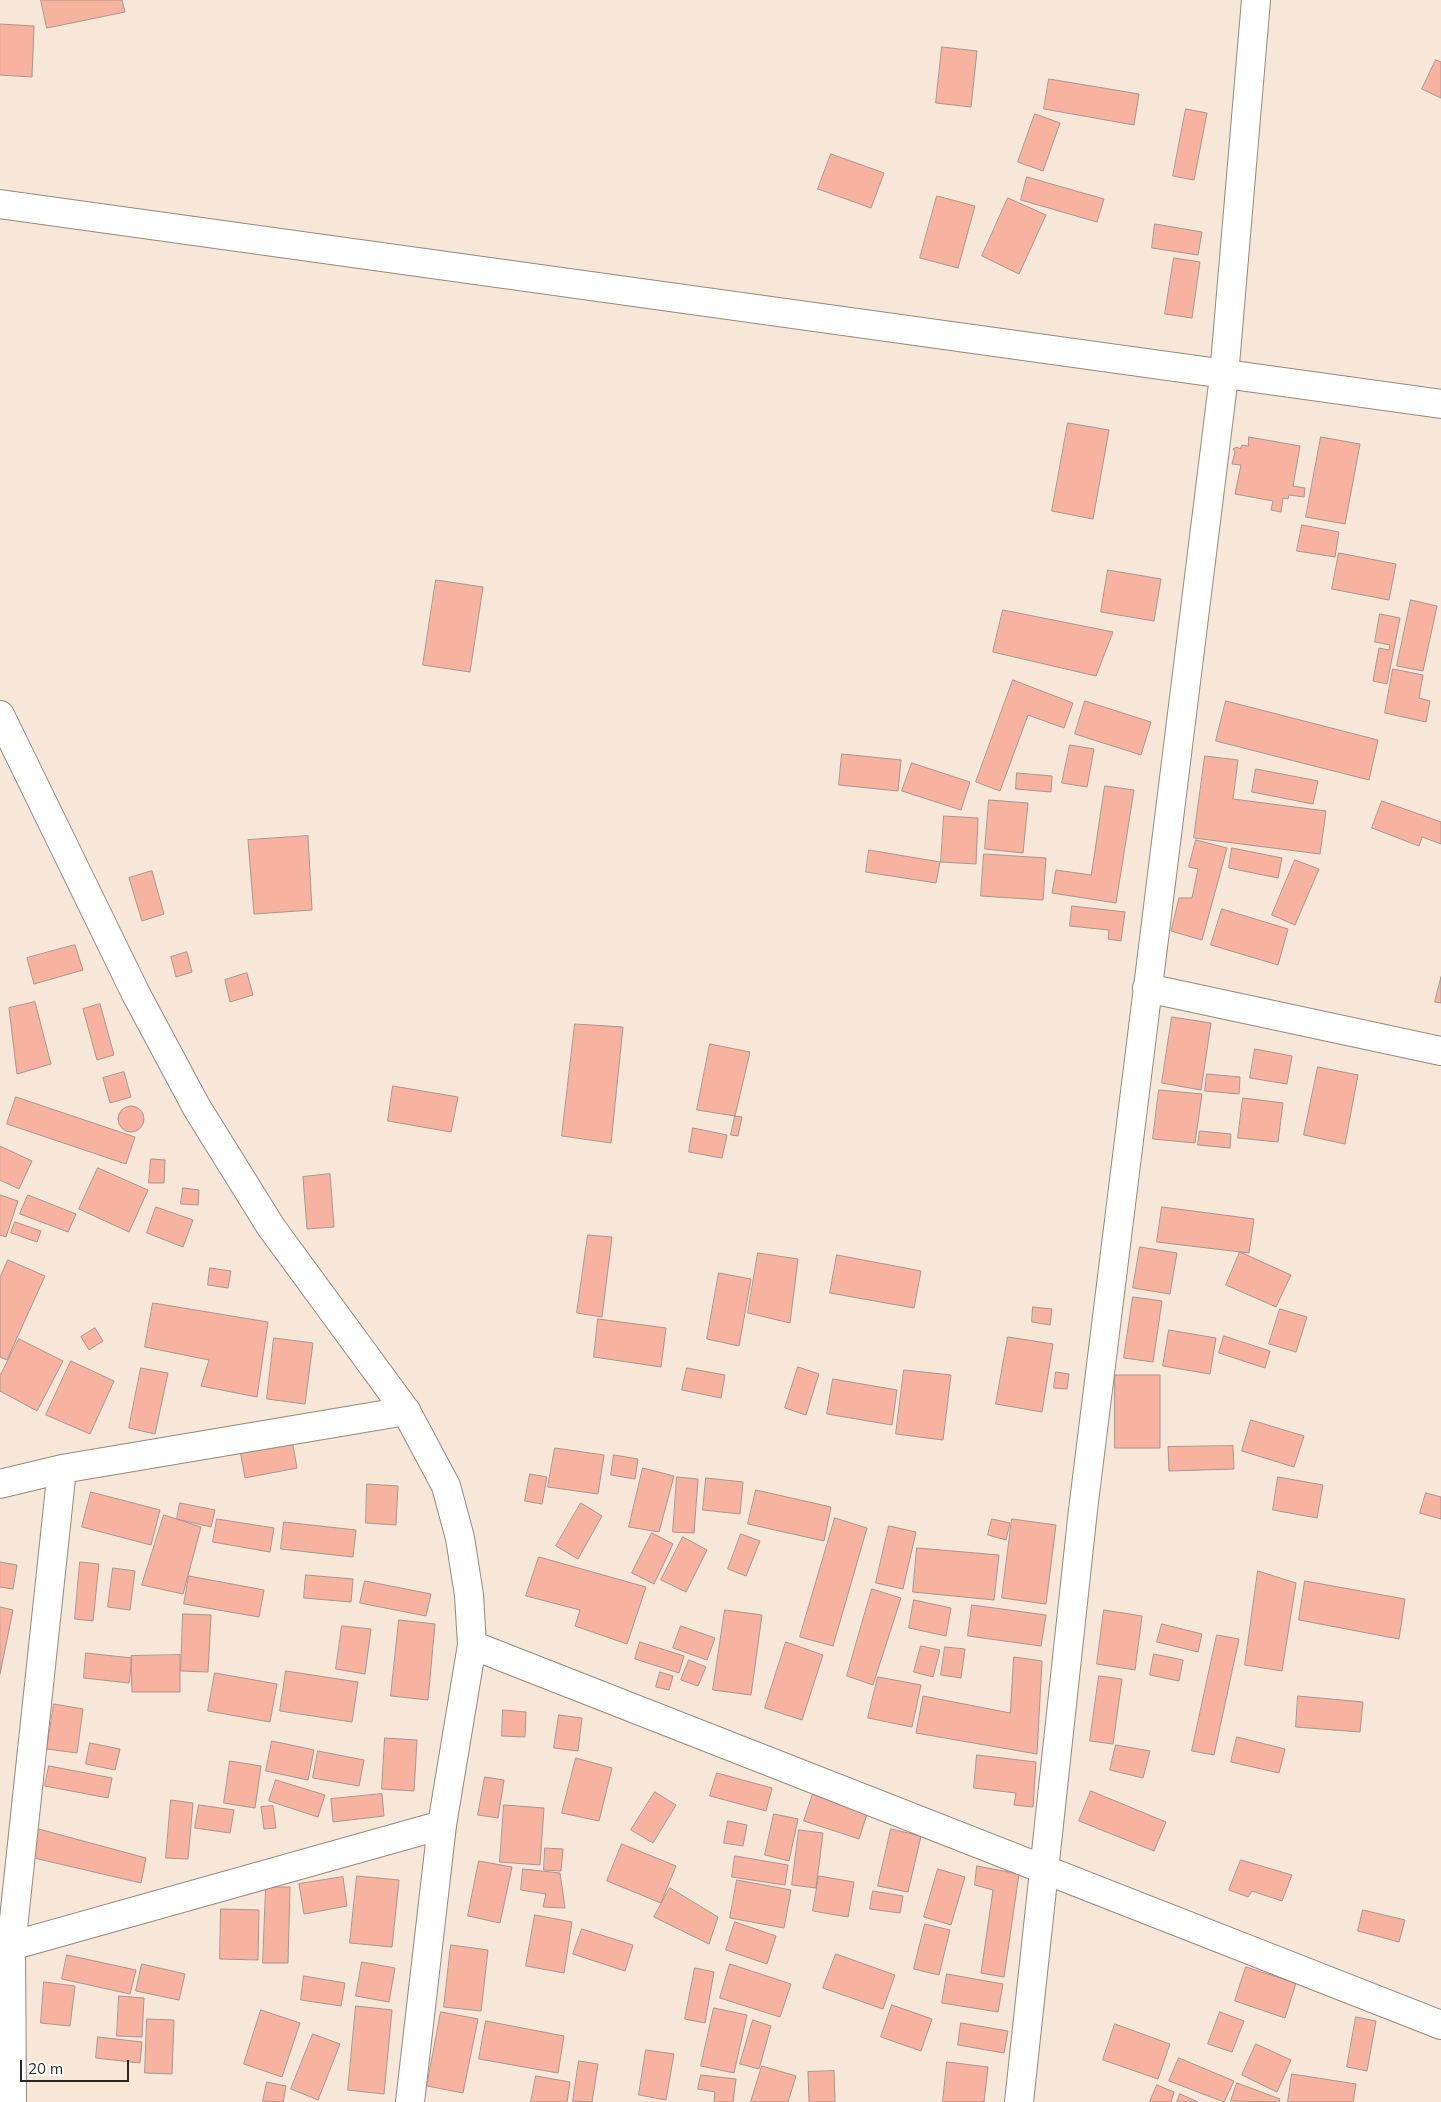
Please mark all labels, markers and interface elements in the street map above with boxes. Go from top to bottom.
scale bar [22,2050,131,2082]
text: 20 m [28,2059,63,2078]

